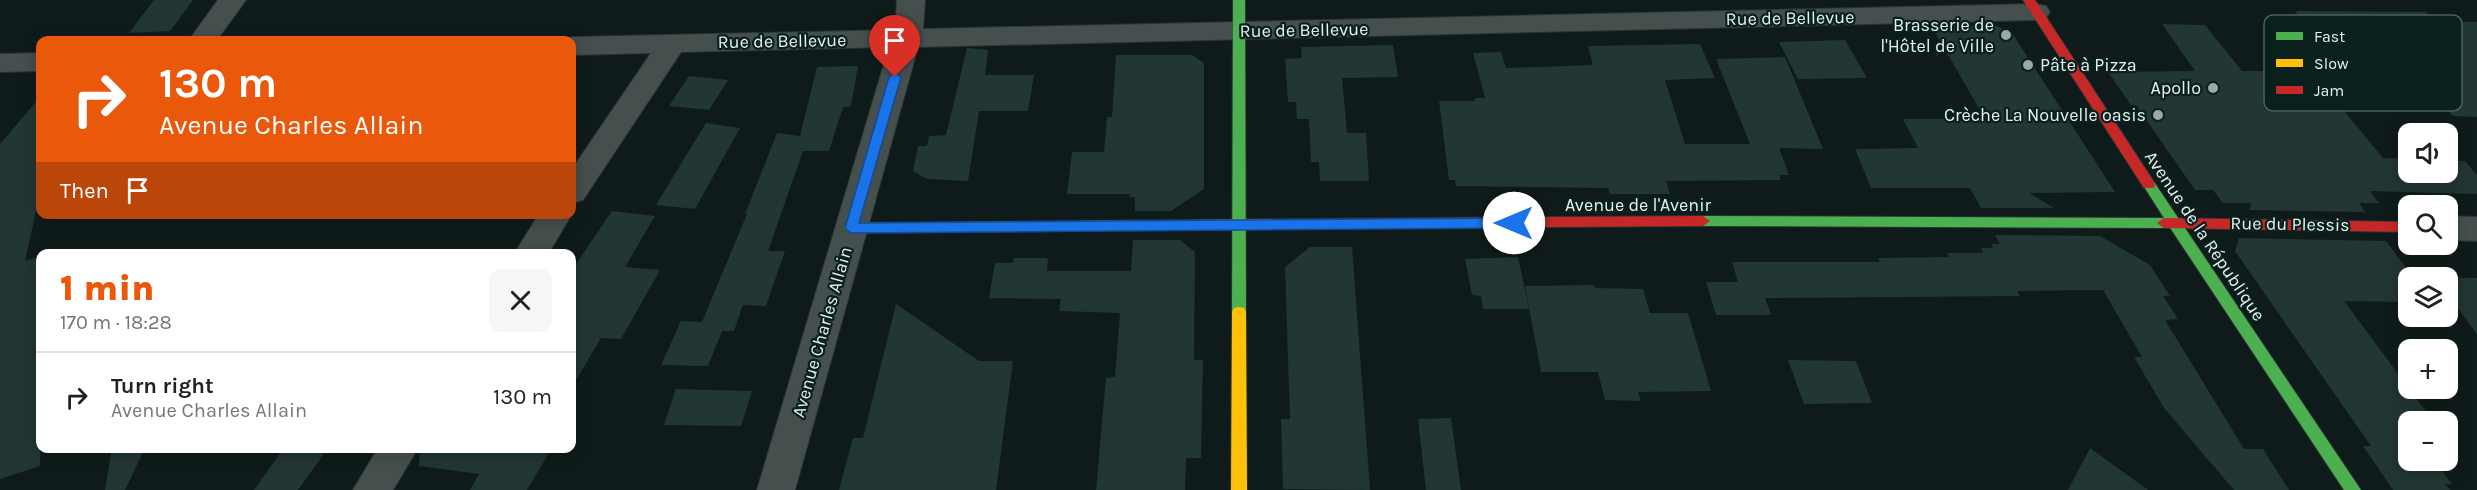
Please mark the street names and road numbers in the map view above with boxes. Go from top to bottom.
street label: Rue de Bellevue [1726,6,1854,30]
street label: Rue de Bellevue [1240,18,1368,42]
street label: Rue de Bellevue [718,29,846,53]
street label: Avenue de la République [2140,147,2270,325]
street label: Avenue de l'Avenir [1565,194,1712,216]
street label: Rue du Plessis [2230,212,2350,236]
street label: Avenue Charles Allain [787,244,857,420]

